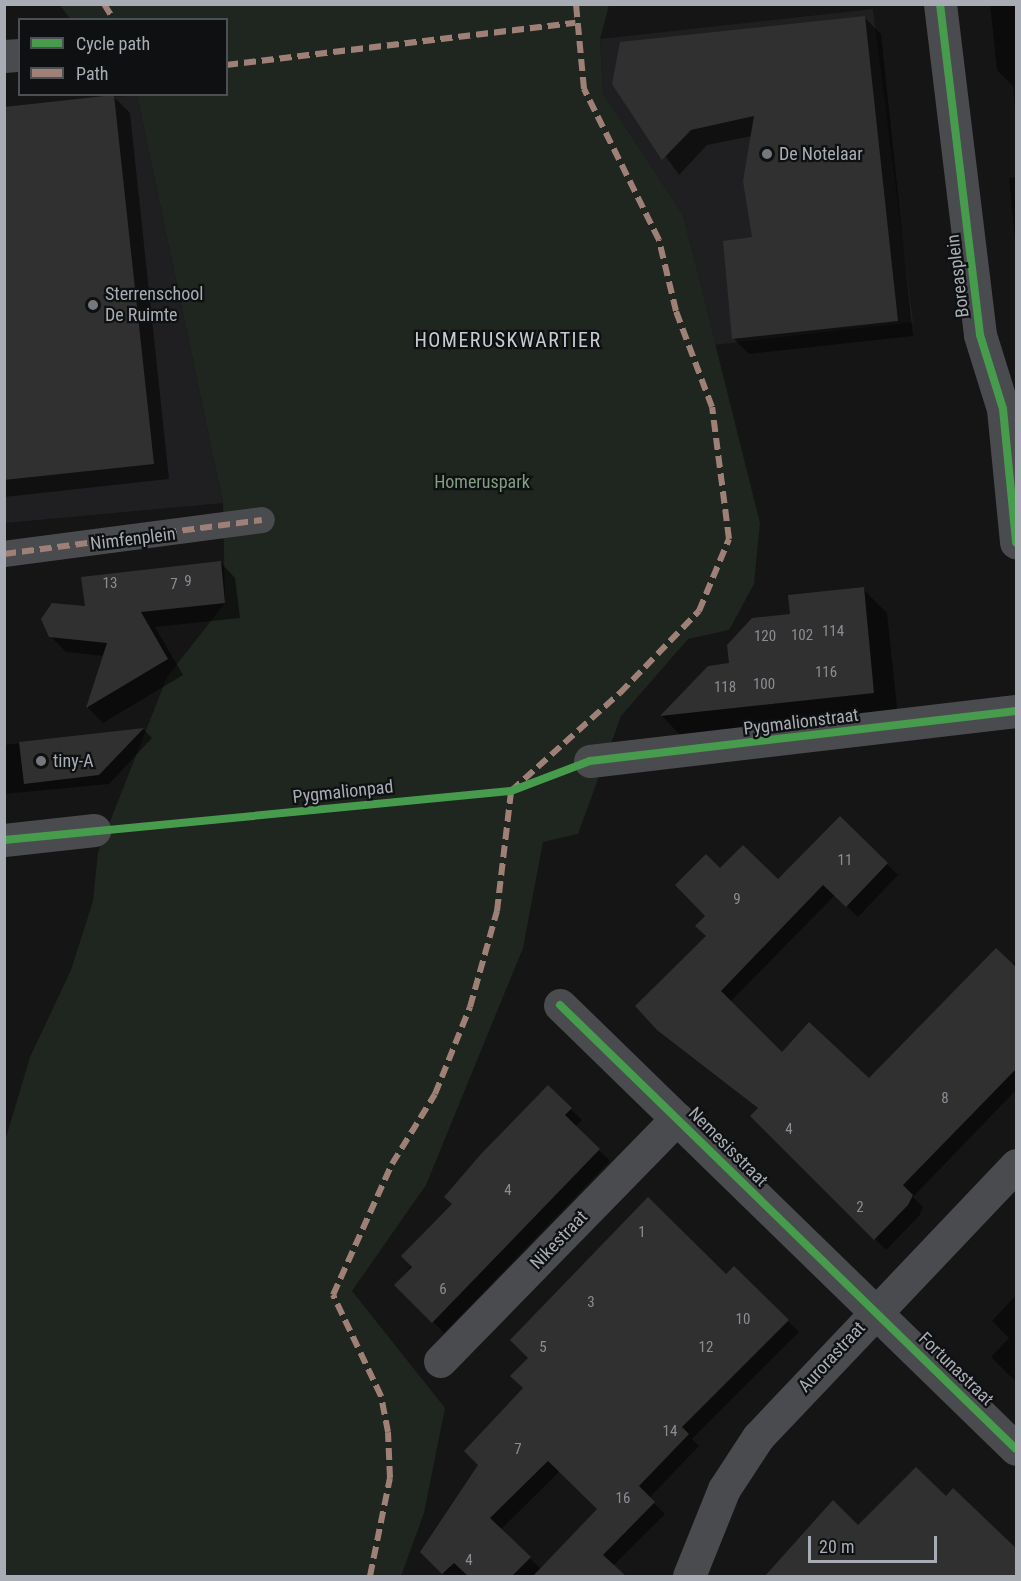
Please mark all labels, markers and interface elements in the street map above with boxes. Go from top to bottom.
legend [18,18,228,96]
text: Cycle path [76,33,150,54]
text: Path [76,63,109,84]
place label: De Notelaar [779,143,863,165]
marker: De Notelaar [760,147,774,161]
street label: Boreasplein [942,233,974,319]
place label: Sterrenschool De Ruimte [105,284,203,326]
marker: Sterrenschool De Ruimte [86,298,100,312]
district label: HOMERUSKWARTIER [414,328,602,352]
park label: Homeruspark [434,471,530,493]
street label: Nimfenplein [89,523,177,555]
house number: 9 [184,573,192,591]
house number: 13 [103,575,117,593]
house number: 7 [170,576,178,594]
house number: 114 [822,623,844,641]
house number: 102 [791,627,813,645]
house number: 120 [754,628,776,646]
house number: 116 [815,664,837,682]
house number: 100 [753,676,775,694]
house number: 118 [714,679,736,697]
street label: Pygmalionstraat [742,704,860,740]
place label: tiny-A [53,750,94,772]
marker: tiny-A [34,754,48,768]
street label: Pygmalionpad [292,776,394,808]
house number: 11 [838,852,852,870]
house number: 9 [733,891,741,909]
house number: 8 [941,1090,949,1108]
street label: Nemesisstraat [684,1103,772,1191]
house number: 4 [785,1121,793,1139]
house number: 4 [504,1182,512,1200]
house number: 2 [856,1199,864,1217]
street label: Nikestraat [526,1206,592,1274]
house number: 1 [638,1224,646,1242]
house number: 6 [439,1281,447,1299]
house number: 3 [587,1294,595,1312]
house number: 10 [736,1311,750,1329]
street label: Aurorastraat [794,1317,870,1397]
street label: Fortunastraat [914,1328,998,1410]
house number: 5 [539,1339,547,1357]
house number: 12 [699,1339,713,1357]
house number: 14 [663,1423,677,1441]
house number: 7 [514,1441,522,1459]
house number: 16 [616,1490,630,1508]
scale bar [811,1524,940,1562]
text: 20 m [819,1536,854,1557]
house number: 4 [465,1552,473,1570]

